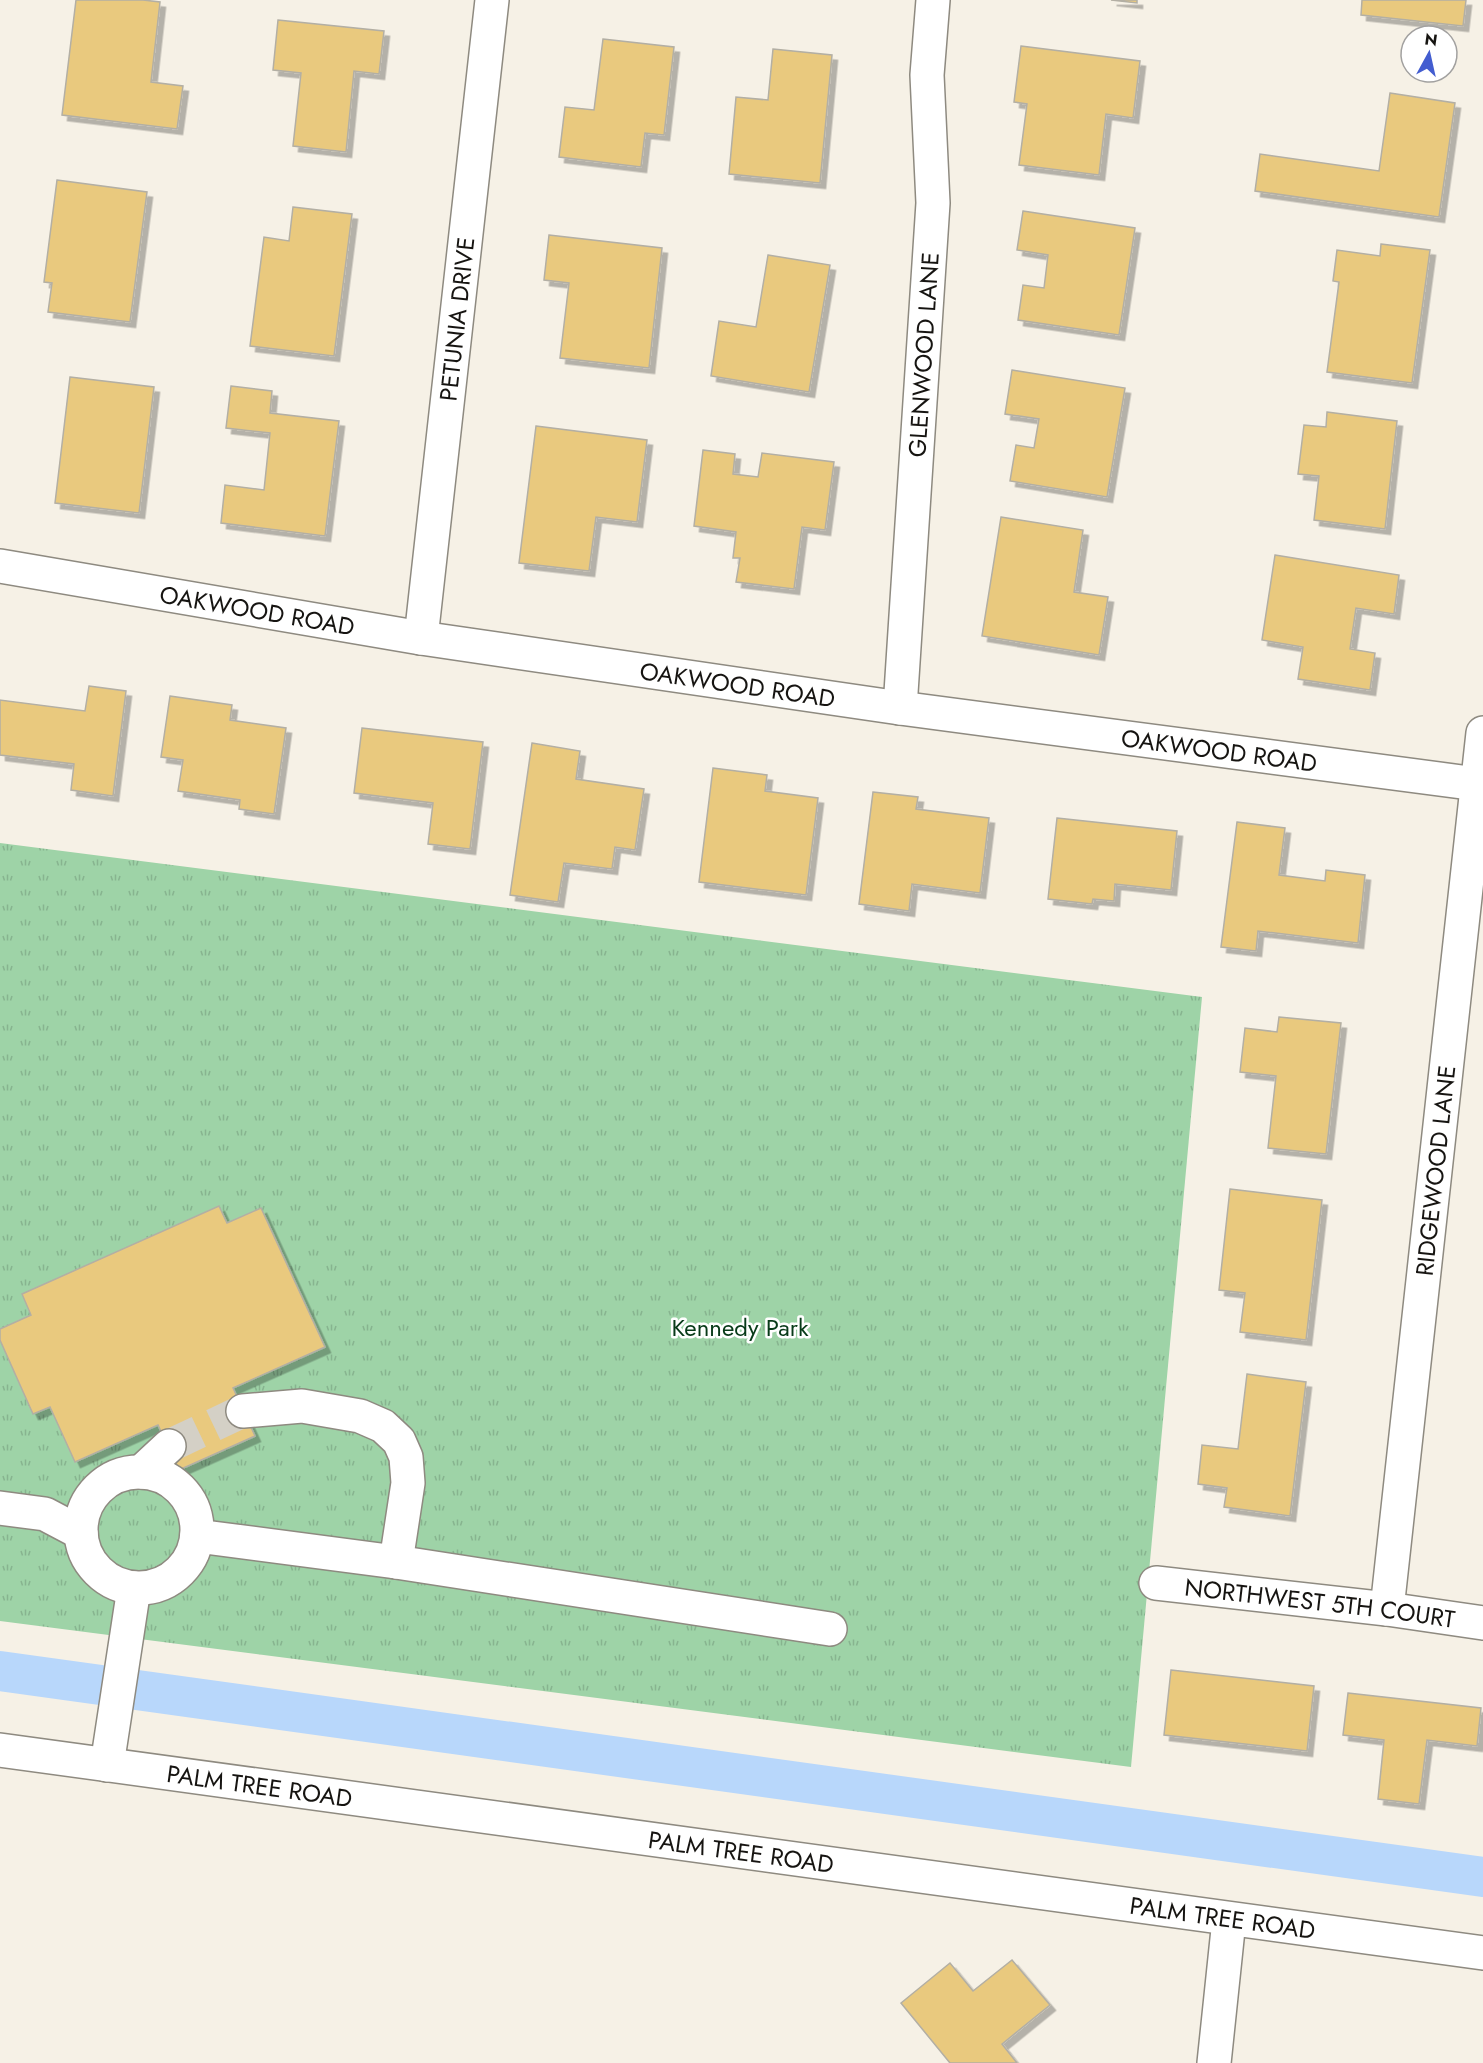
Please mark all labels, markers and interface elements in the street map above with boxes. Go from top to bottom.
north arrow [1399,24,1459,84]
text: N [1423,27,1439,52]
street label: PETUNIA DRIVE [430,235,483,403]
street label: GLENWOOD LANE [899,251,947,458]
street label: OAKWOOD ROAD [157,576,357,644]
street label: OAKWOOD ROAD [637,653,838,716]
street label: OAKWOOD ROAD [1119,720,1319,780]
street label: RIDGEWOOD LANE [1406,1064,1464,1278]
park label: Kennedy Park [672,1310,809,1345]
street label: NORTHWEST 5TH COURT [1183,1569,1457,1636]
street label: PALM TREE ROAD [165,1756,355,1816]
street label: PALM TREE ROAD [646,1821,836,1881]
street label: PALM TREE ROAD [1128,1887,1318,1947]

